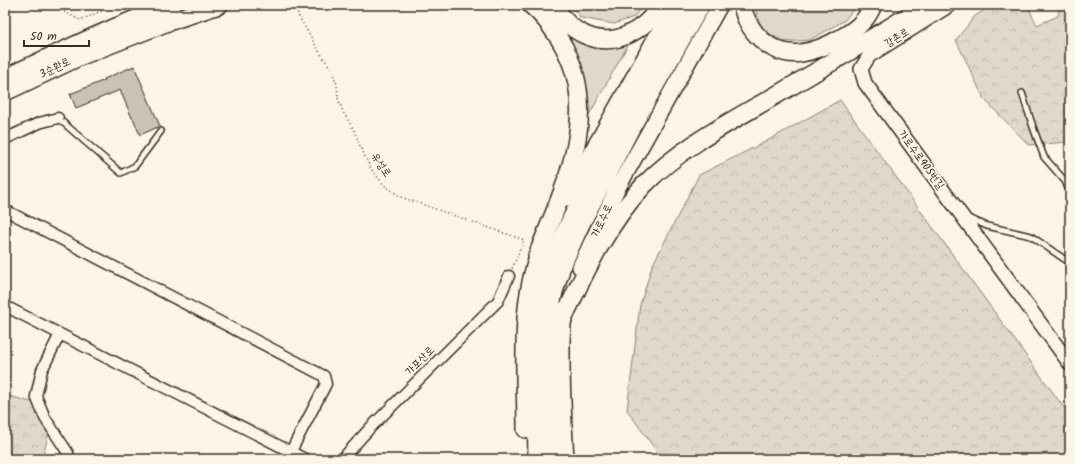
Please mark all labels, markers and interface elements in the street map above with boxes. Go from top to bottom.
scale bar [24,22,89,48]
street label: 강촌로 [881,23,913,53]
text: 50 m [30,27,57,46]
street label: 3순환로 [36,53,74,83]
street label: 가로수로905번길 [893,126,949,194]
street label: 유성로 [366,149,396,181]
street label: 가로수로 [586,201,618,241]
street label: 가포산로 [401,342,439,380]

